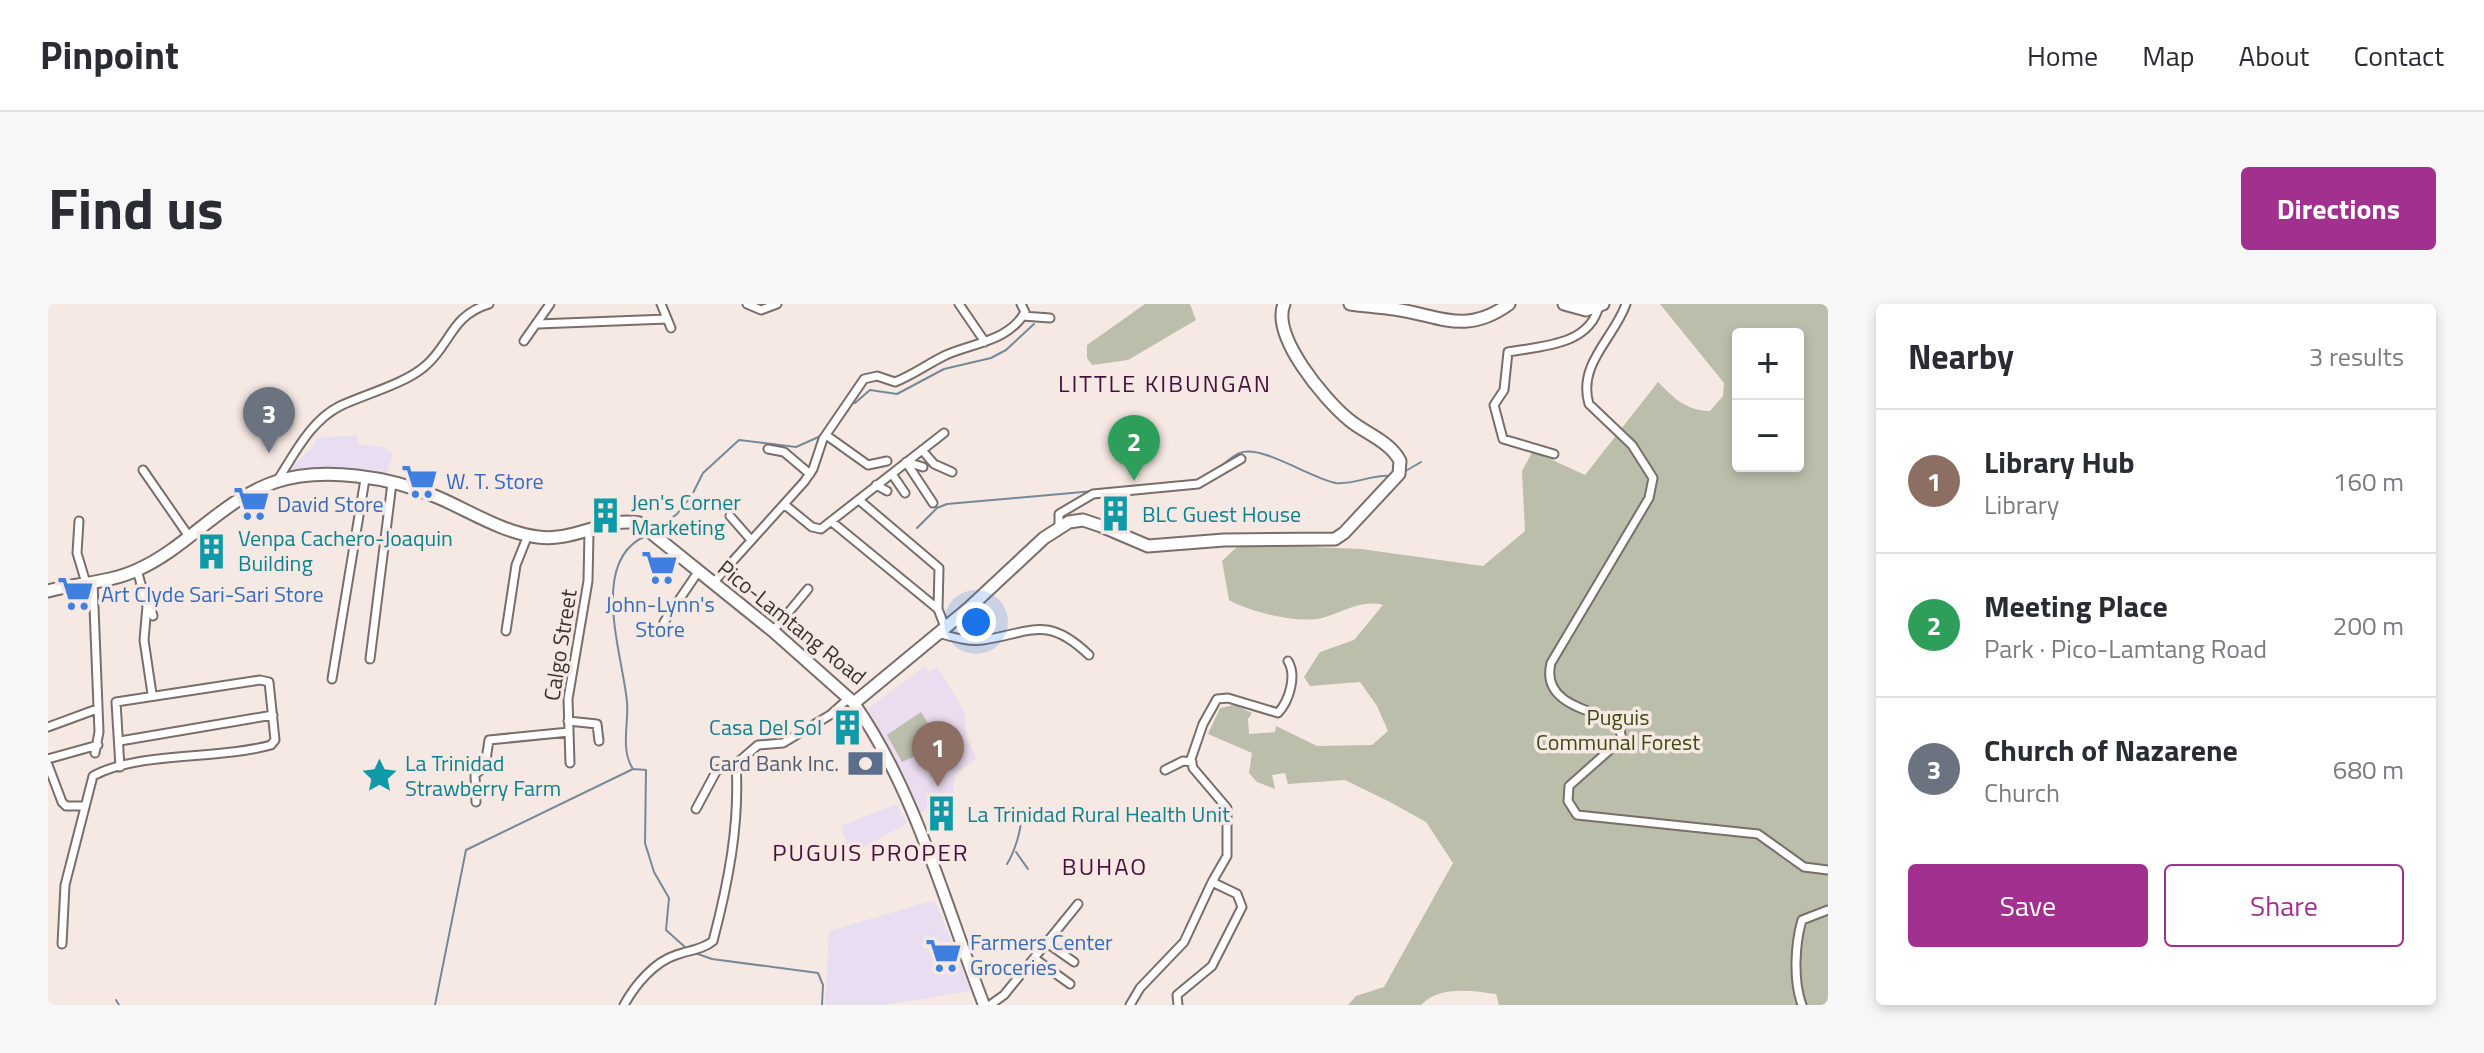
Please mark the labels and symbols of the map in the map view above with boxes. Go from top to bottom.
district label: LITTLE KIBUNGAN [1058,365,1272,401]
pin: 3 [243,387,295,453]
pin: 2 [1108,415,1160,481]
supermarket icon: W. T. Store [401,462,439,500]
place label: W. T. Store [446,464,544,498]
supermarket icon: David Store [232,485,270,523]
place label: Jen's Corner Marketing [631,485,741,544]
place label: David Store [277,487,384,521]
building icon: BLC Guest House [1097,495,1135,533]
building icon: Jen's Corner Marketing [586,496,624,534]
place label: BLC Guest House [1142,497,1301,531]
place label: Venpa Cachero-Joaquin Building [238,521,453,580]
building icon: Venpa Cachero-Joaquin Building [193,532,231,570]
supermarket icon: John-Lynn's Store [641,549,679,587]
street label: Pico-Lamtang Road [710,551,874,693]
supermarket icon: Art Clyde Sari-Sari Store [56,575,94,613]
place label: Art Clyde Sari-Sari Store [101,577,324,611]
street label: Calgo Street [534,586,586,703]
place label: John-Lynn's Store [605,587,715,646]
your location [956,602,996,642]
park label: Puguis Communal Forest [1536,700,1700,759]
building icon: Casa Del Sol [829,708,867,746]
place label: Casa Del Sol [709,710,822,744]
pin: 1 [912,721,964,787]
bank icon: Card Bank Inc. [846,744,884,782]
place label: La Trinidad Strawberry Farm [405,746,561,805]
place label: Card Bank Inc. [709,746,839,780]
place icon: La Trinidad Strawberry Farm [360,757,398,795]
building icon: La Trinidad Rural Health Unit [922,795,960,833]
place label: La Trinidad Rural Health Unit [967,797,1230,831]
district label: PUGUIS PROPER [772,834,970,870]
district label: BUHAO [1062,848,1148,884]
place label: Farmers Center Groceries [970,925,1113,984]
supermarket icon: Farmers Center Groceries [925,936,963,974]

